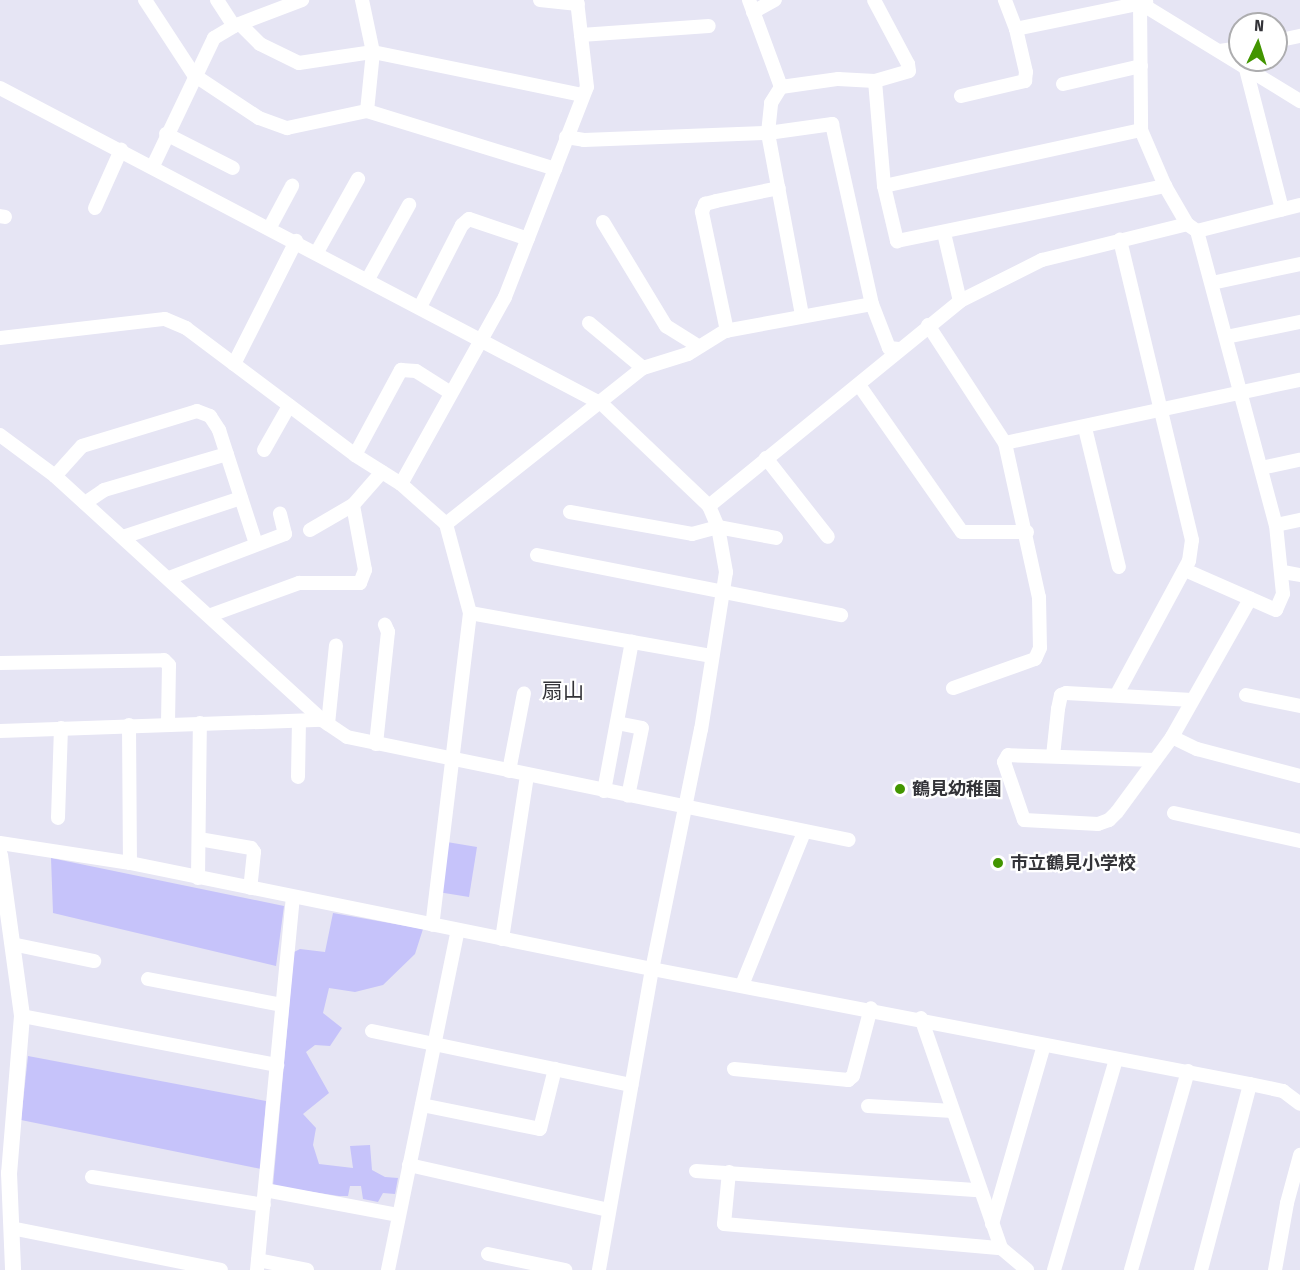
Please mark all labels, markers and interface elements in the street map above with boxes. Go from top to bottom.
north arrow [1228,12,1288,72]
text: N [1254,16,1265,35]
district label: 扇山 [542,678,584,704]
place label: 鶴見幼稚園 [912,778,1002,800]
marker: 鶴見幼稚園 [893,782,907,796]
place label: 市立鶴見小学校 [1010,852,1136,874]
marker: 市立鶴見小学校 [991,856,1005,870]

